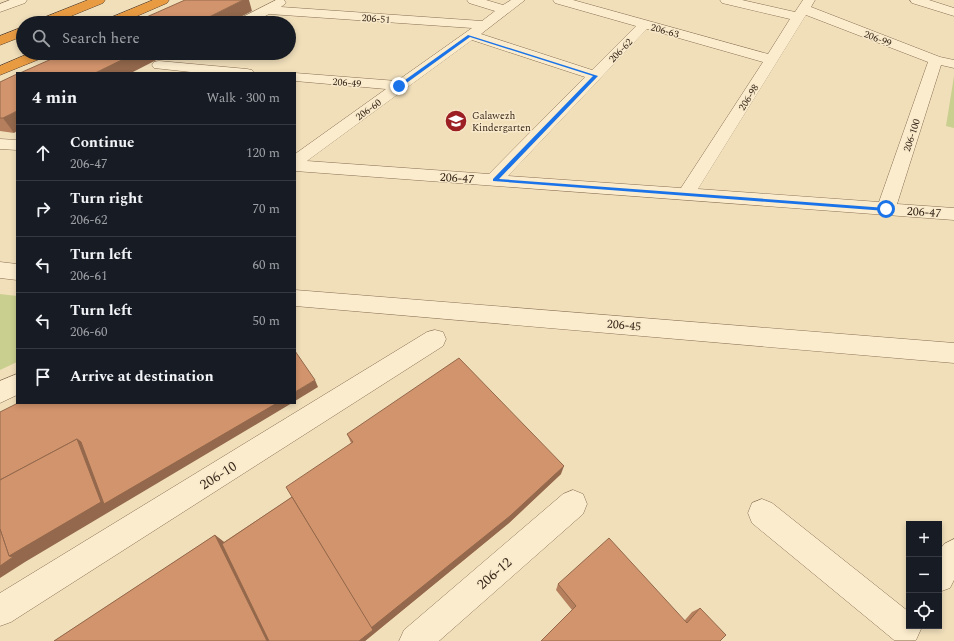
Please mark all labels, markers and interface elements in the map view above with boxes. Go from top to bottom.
street label: 206-51 [361,10,391,28]
search box [16,16,296,60]
street label: 206-63 [649,19,681,43]
street label: 206-99 [861,26,894,52]
icon: search [30,27,52,49]
text: Search here [62,27,140,50]
street label: 206-62 [605,35,636,67]
street label: 206-49 [332,74,362,92]
route end [390,77,408,95]
street label: 206-98 [734,81,763,114]
text: 4 min [32,85,77,111]
text: Walk · 300 m [206,88,280,108]
street label: 206-60 [352,95,385,125]
school or university icon: Galawezh Kindergarten [443,108,469,134]
place label: Galawezh Kindergarten [472,108,531,136]
street label: 206-100 [899,117,925,154]
text: Continue [70,131,135,154]
icon: ahead [32,142,54,164]
text: 120 m [246,143,280,163]
text: 206-47 [70,154,107,174]
street label: 206-47 [439,168,475,189]
text: Turn right [70,187,143,210]
icon: right [32,198,54,220]
text: 70 m [253,199,280,219]
route start [877,200,895,218]
street label: 206-47 [906,202,942,223]
text: 206-62 [70,210,107,230]
text: Turn left [70,243,132,266]
icon: left [32,254,54,276]
text: 60 m [253,255,280,275]
text: 206-61 [70,266,107,286]
text: Turn left [70,299,132,322]
icon: left [32,310,54,332]
text: 50 m [253,311,280,331]
street label: 206-45 [606,315,642,336]
text: 206-60 [70,322,107,342]
text: Arrive at destination [70,365,214,388]
icon: arrive [32,366,54,388]
street label: 206-10 [196,456,241,495]
map controls [906,521,942,629]
button: + [906,521,942,557]
street label: 206-12 [472,552,516,595]
button: − [906,557,942,593]
button: locate [906,593,942,629]

